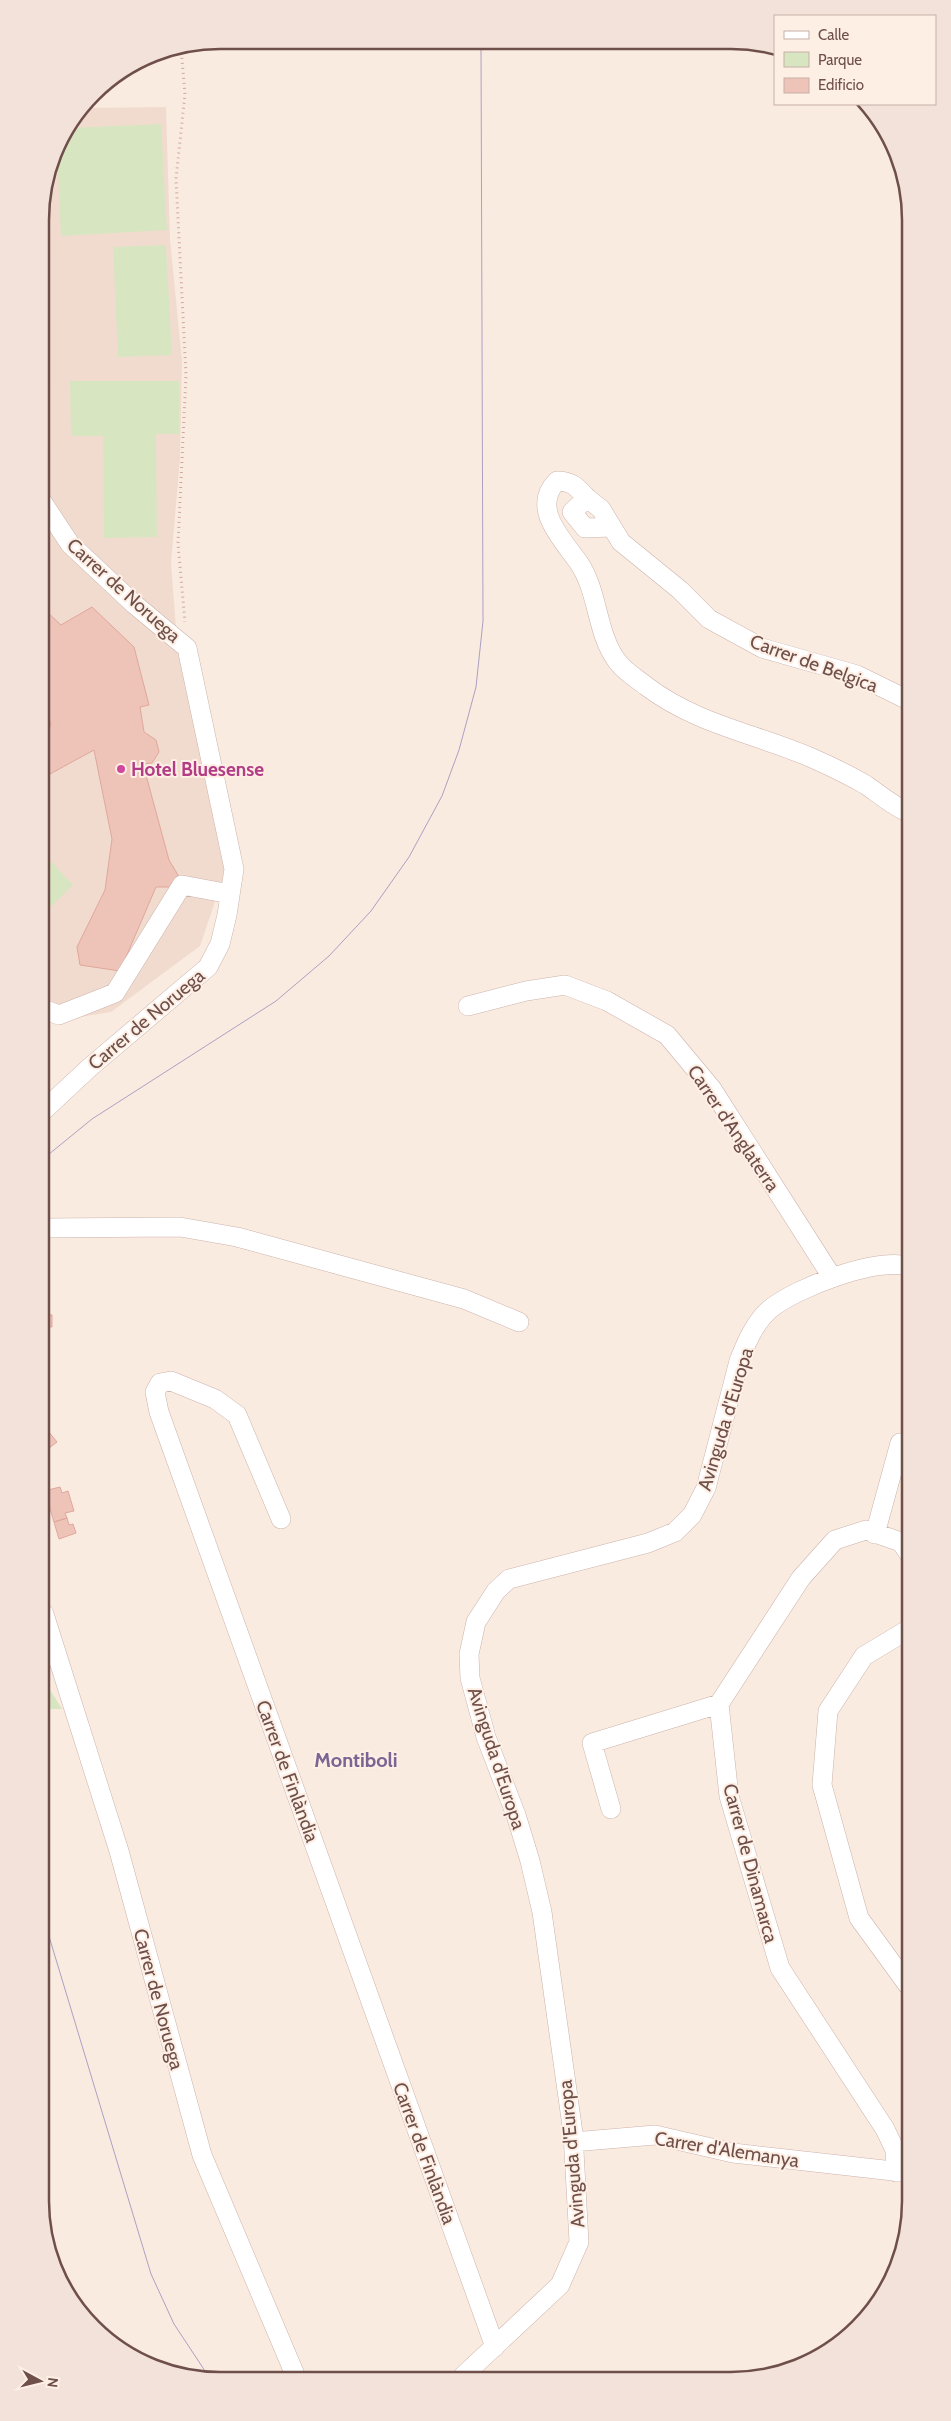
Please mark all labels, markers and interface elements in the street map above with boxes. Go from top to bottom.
legend [774,15,936,105]
text: Calle [818,26,849,44]
text: Parque [818,51,862,69]
text: Edificio [818,76,864,94]
street label: Carrer de Noruega [62,533,185,647]
street label: Carrer de Belgica [747,630,881,697]
place label: Hotel Bluesense [131,758,264,781]
marker: Hotel Bluesense [115,763,127,775]
street label: Carrer de Noruega [83,964,209,1075]
street label: Carrer d'Anglaterra [683,1061,784,1196]
street label: Avinguda d'Europa [693,1345,758,1493]
street label: Avinguda d'Europa [463,1684,530,1832]
street label: Carrer de Finlàndia [251,1697,324,1845]
district label: Montiboli [314,1748,398,1772]
street label: Carrer de Dinamarca [718,1781,783,1945]
street label: Carrer de Noruega [129,1926,188,2072]
street label: Carrer de Finlàndia [388,2079,461,2227]
street label: Avinguda d'Europa [554,2079,589,2229]
street label: Carrer d'Alemanya [653,2127,801,2172]
north arrow [15,2356,65,2406]
text: N [43,2377,62,2389]

